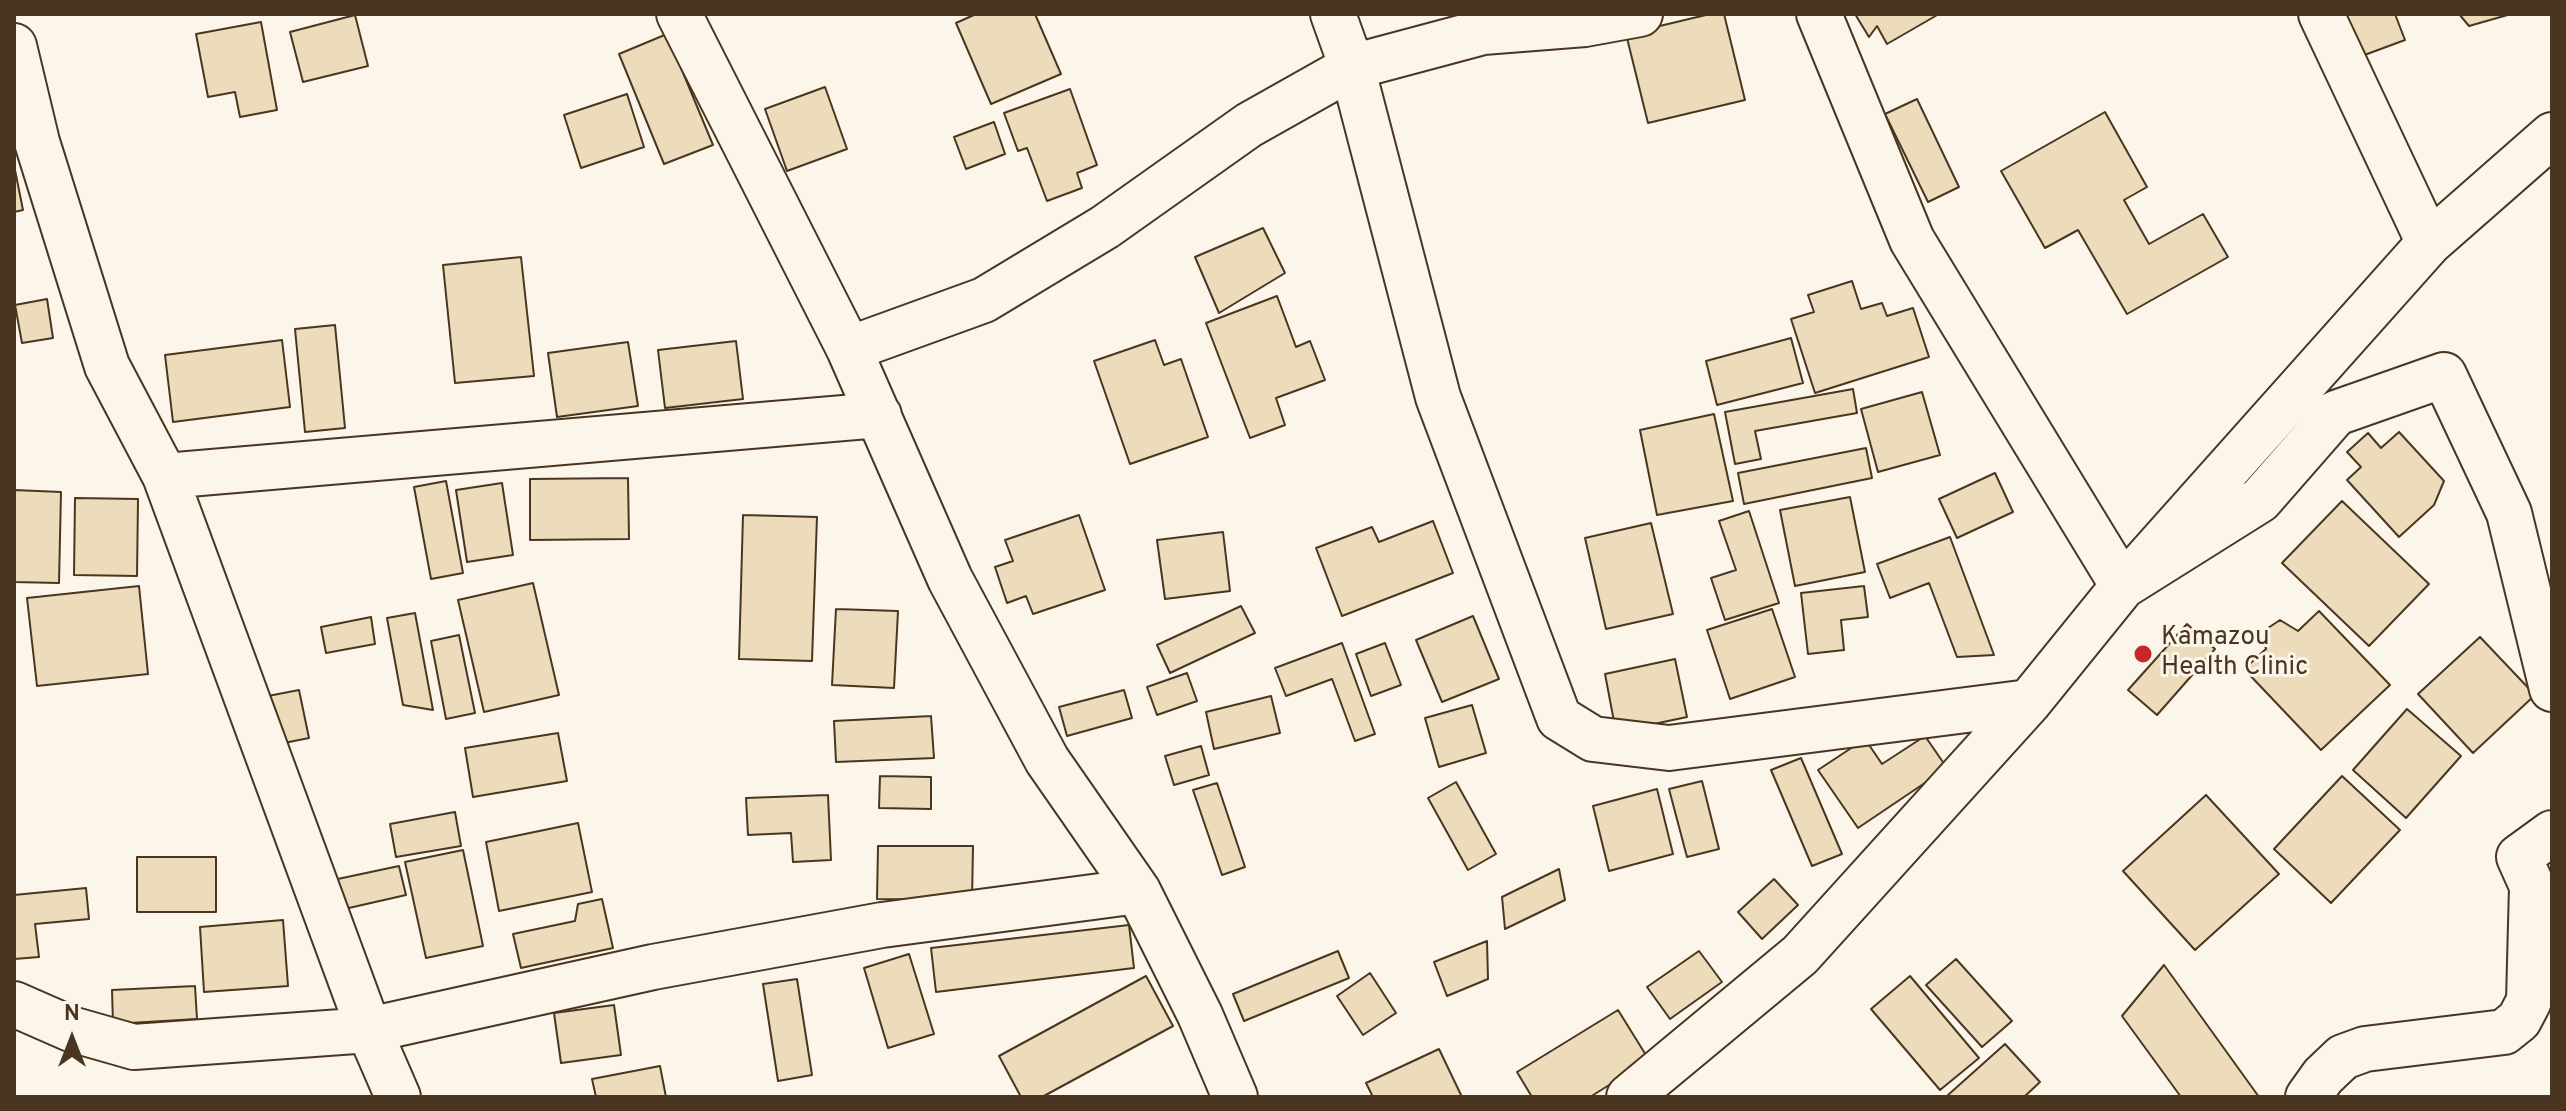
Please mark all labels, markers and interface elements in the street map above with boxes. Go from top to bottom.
place label: Kamazou Health Clinic [2161,623,2308,684]
marker: Kamazou Health Clinic [2132,643,2154,665]
north arrow [32,999,112,1079]
text: N [64,1001,80,1028]

